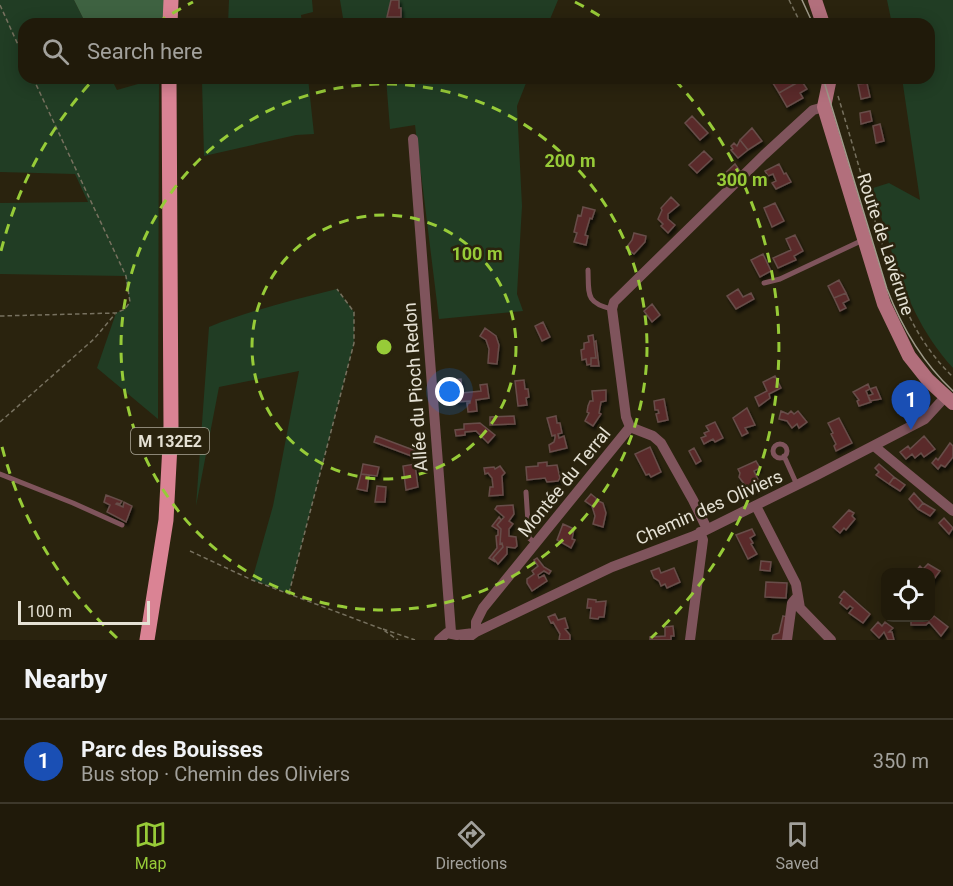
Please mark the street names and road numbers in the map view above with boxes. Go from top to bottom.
street label: Route de Lavérune [853,170,919,318]
street label: Allée du Pioch Redon [399,302,431,472]
street label: Montée du Terral [513,423,615,541]
road number: M 132E2 [131,428,209,454]
street label: Chemin des Oliviers [632,465,786,549]

